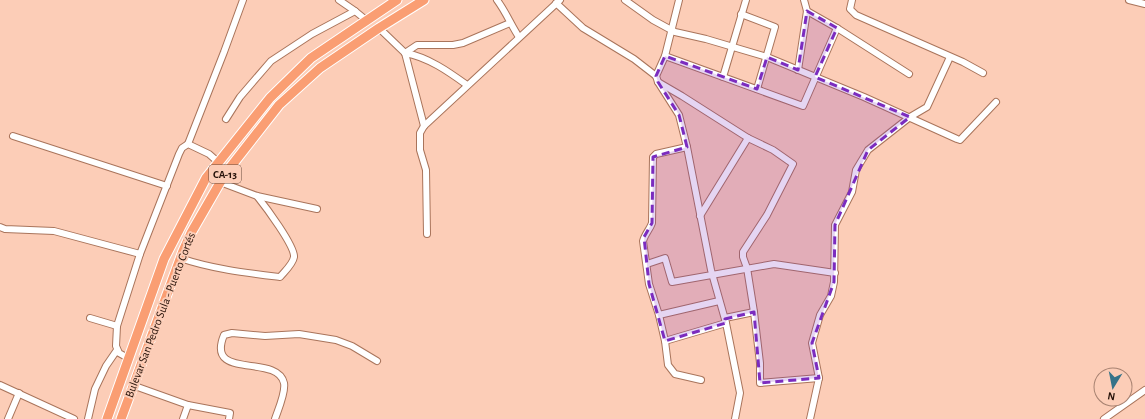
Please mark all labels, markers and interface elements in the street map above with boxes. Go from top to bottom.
road number: CA-13 [209,165,241,183]
street label: Bulevar San Pedro Sula - Puerto Cortés [123,231,197,399]
north arrow [1093,367,1133,407]
text: N [1107,390,1116,402]

